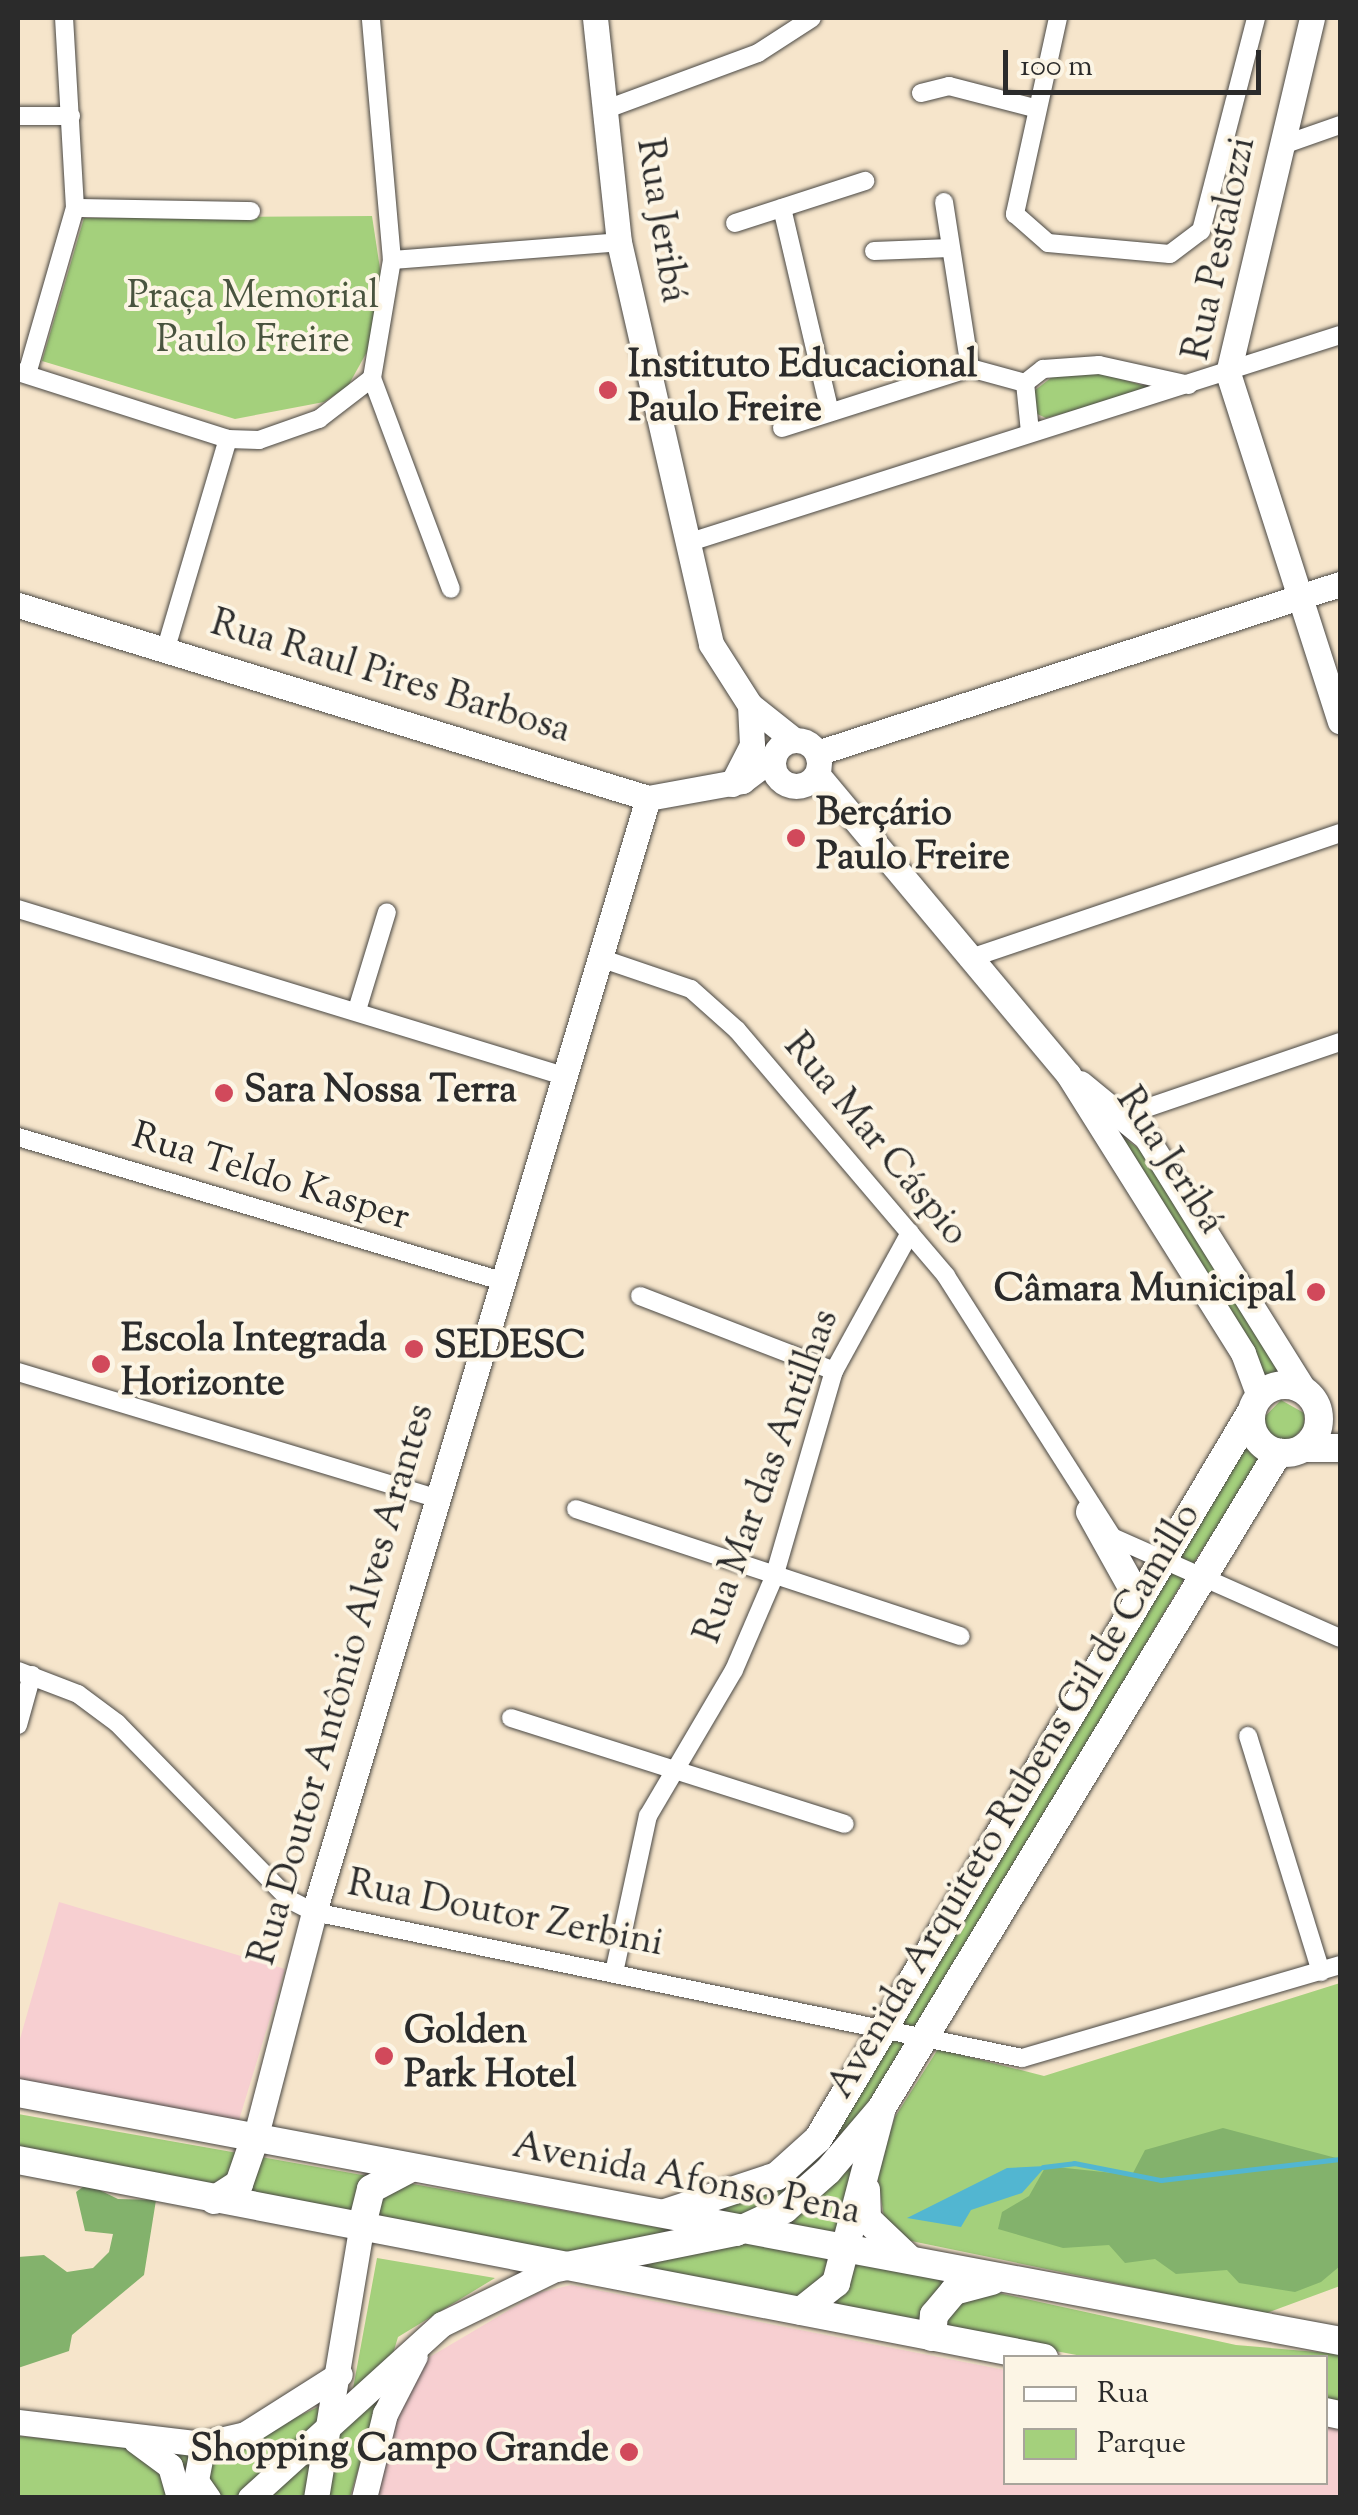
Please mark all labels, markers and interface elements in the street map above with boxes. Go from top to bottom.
scale bar [1008,30,1266,92]
text: 100 m [1020,46,1093,89]
street label: Rua Pestalozzi [1176,133,1268,365]
street label: Rua Jeribá [624,136,694,306]
park label: Praça Memorial Paulo Freire [127,276,379,366]
place label: Instituto Educacional Paulo Freire [628,345,977,434]
marker: Instituto Educacional Paulo Freire [597,379,619,401]
street label: Rua Raul Pires Barbosa [205,603,575,755]
place label: Berçário Paulo Freire [816,793,1010,882]
marker: Berçário Paulo Freire [785,827,807,849]
street label: Rua Mar Cáspio [772,1026,976,1256]
place label: Sara Nossa Terra [244,1070,517,1116]
street label: Rua Jeribá [1104,1080,1232,1244]
marker: Sara Nossa Terra [213,1082,235,1104]
street label: Rua Teldo Kasper [126,1115,414,1243]
place label: Câmara Municipal [994,1269,1296,1315]
marker: Câmara Municipal [1305,1281,1327,1303]
street label: Rua Mar das Antilhas [687,1304,851,1650]
place label: Escola Integrada Horizonte [121,1319,387,1408]
place label: SEDESC [434,1326,586,1372]
marker: SEDESC [403,1338,425,1360]
marker: Escola Integrada Horizonte [90,1353,112,1375]
street label: Rua Doutor Antônio Alves Arantes [242,1399,446,1971]
street label: Avenida Arquiteto Rubens Gil de Camillo [820,1496,1212,2108]
street label: Rua Doutor Zerbini [343,1863,667,1969]
place label: Golden Park Hotel [404,2011,577,2100]
marker: Golden Park Hotel [373,2045,395,2067]
street label: Avenida Afonso Pena [508,2125,864,2237]
legend [1003,2355,1328,2485]
text: Rua [1097,2373,1149,2416]
text: Parque [1097,2423,1186,2466]
place label: Shopping Campo Grande [190,2429,609,2475]
marker: Shopping Campo Grande [618,2441,640,2463]

